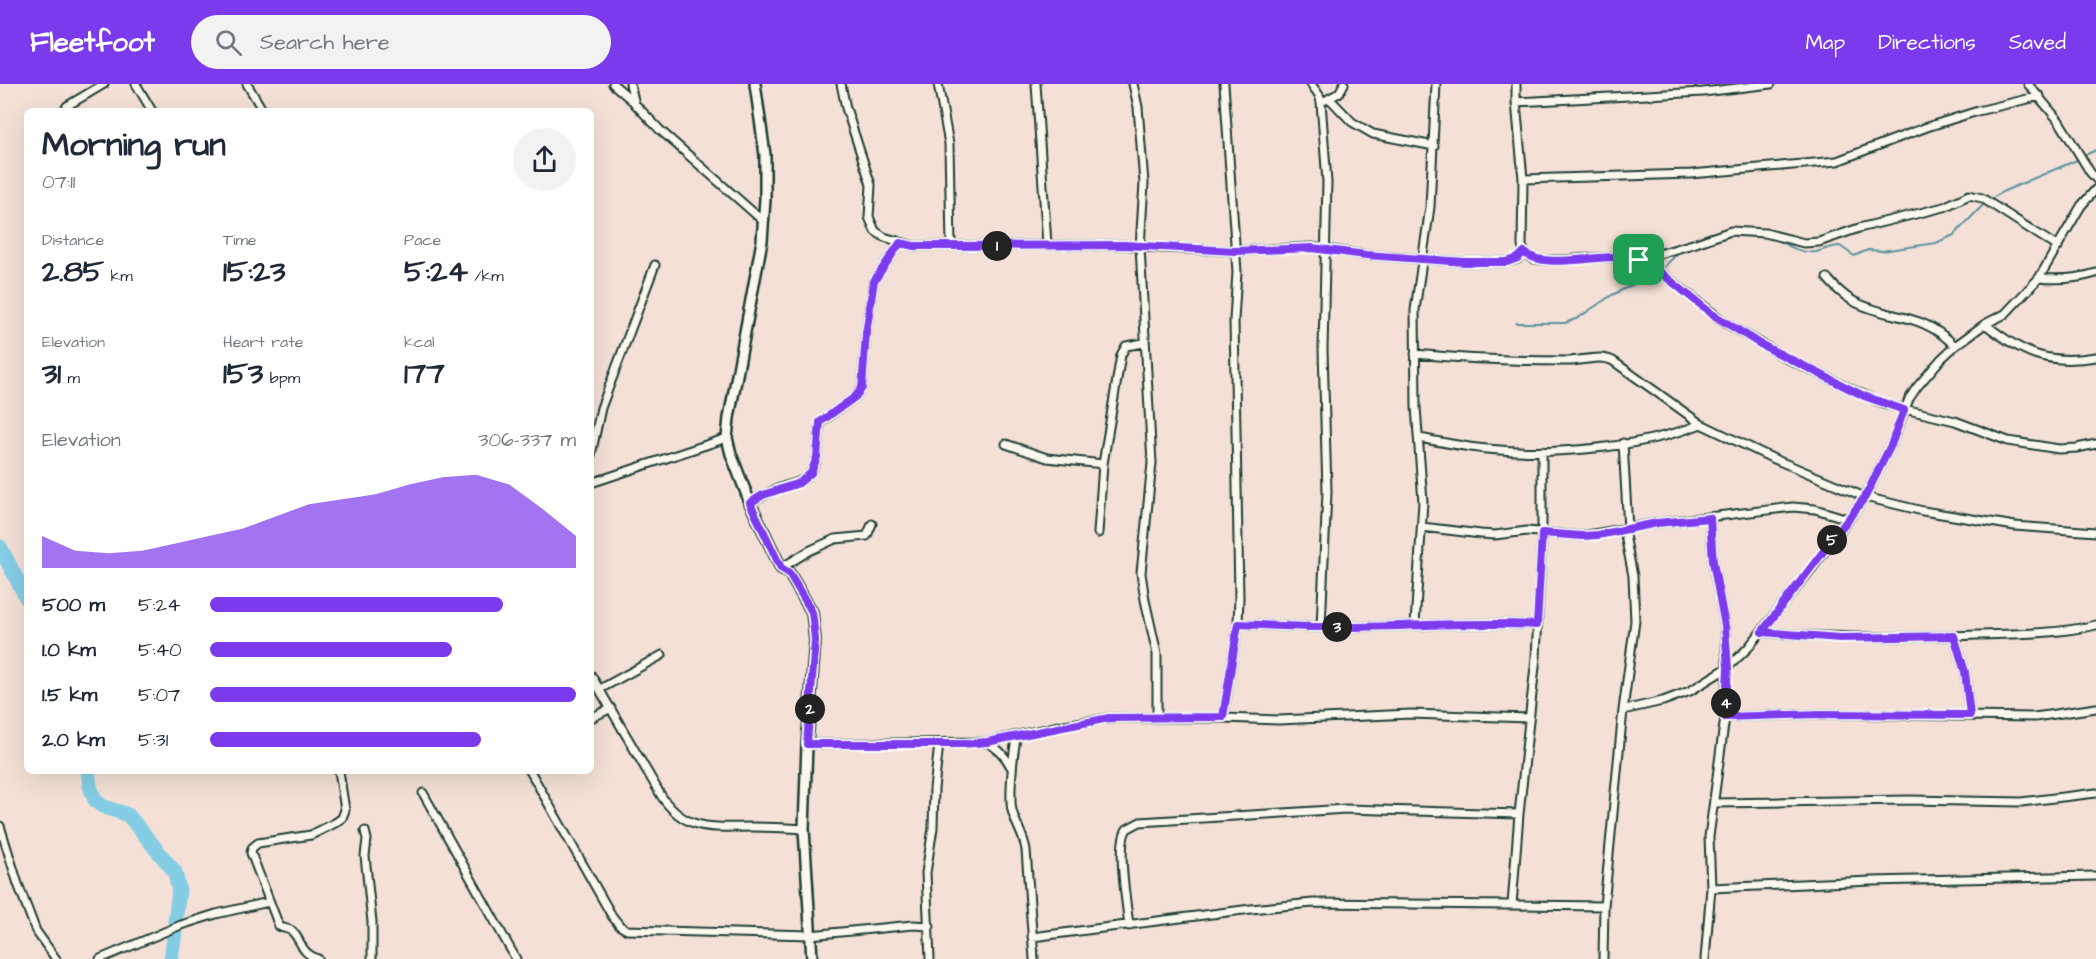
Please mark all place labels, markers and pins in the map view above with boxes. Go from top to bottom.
pin: 1 [982,231,1012,261]
pin [1613,234,1664,285]
pin: 5 [1817,525,1847,555]
pin: 3 [1322,612,1352,642]
pin: 4 [1711,688,1741,718]
pin: 2 [795,694,825,724]

